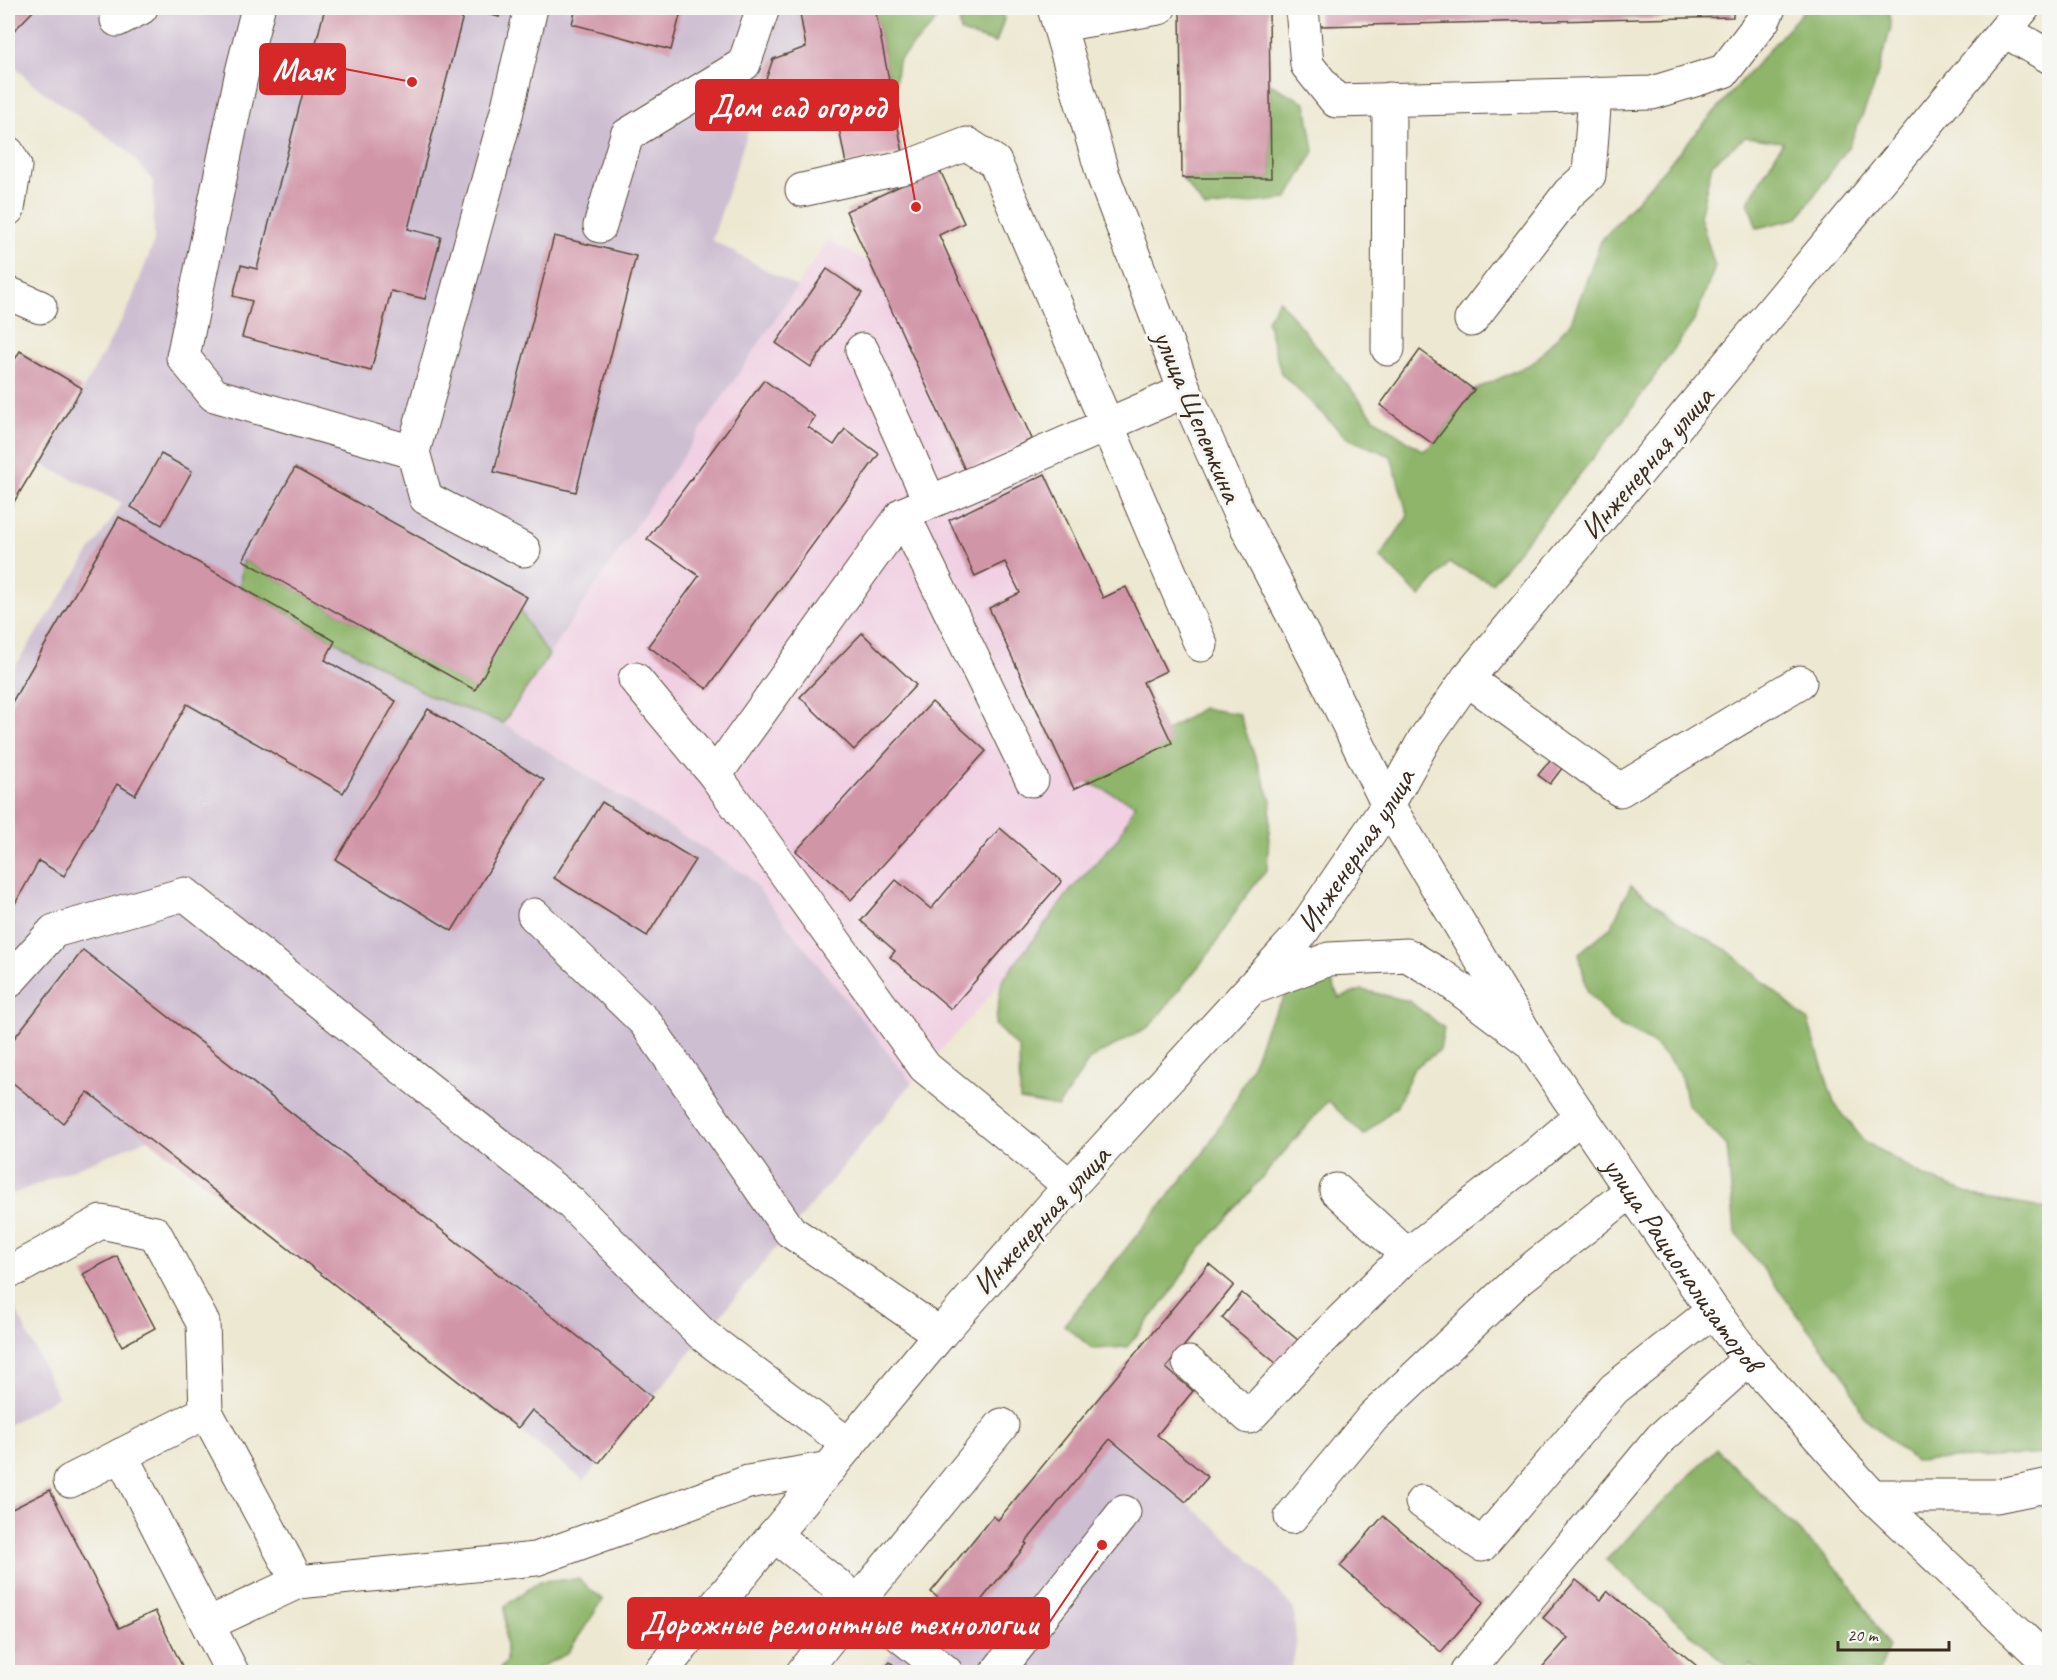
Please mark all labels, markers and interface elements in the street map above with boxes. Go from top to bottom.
callout: Маяк [260,44,345,94]
text: Маяк [272,50,337,91]
callout: Дом сад огород [696,80,898,130]
text: Дом сад огород [708,86,889,127]
street label: улица Щепеткина [1144,322,1252,510]
street label: Инженерная улица [1572,377,1723,547]
street label: Инженерная улица [1288,760,1424,940]
street label: Инженерная улица [964,1136,1119,1303]
street label: улица Рационализаторов [1593,1147,1774,1384]
callout: Дорожные ремонтные технологии [628,1598,1049,1648]
text: Дорожные ремонтные технологии [640,1603,1040,1644]
scale bar [1838,1614,1949,1652]
text: 20 m [1847,1624,1880,1646]

